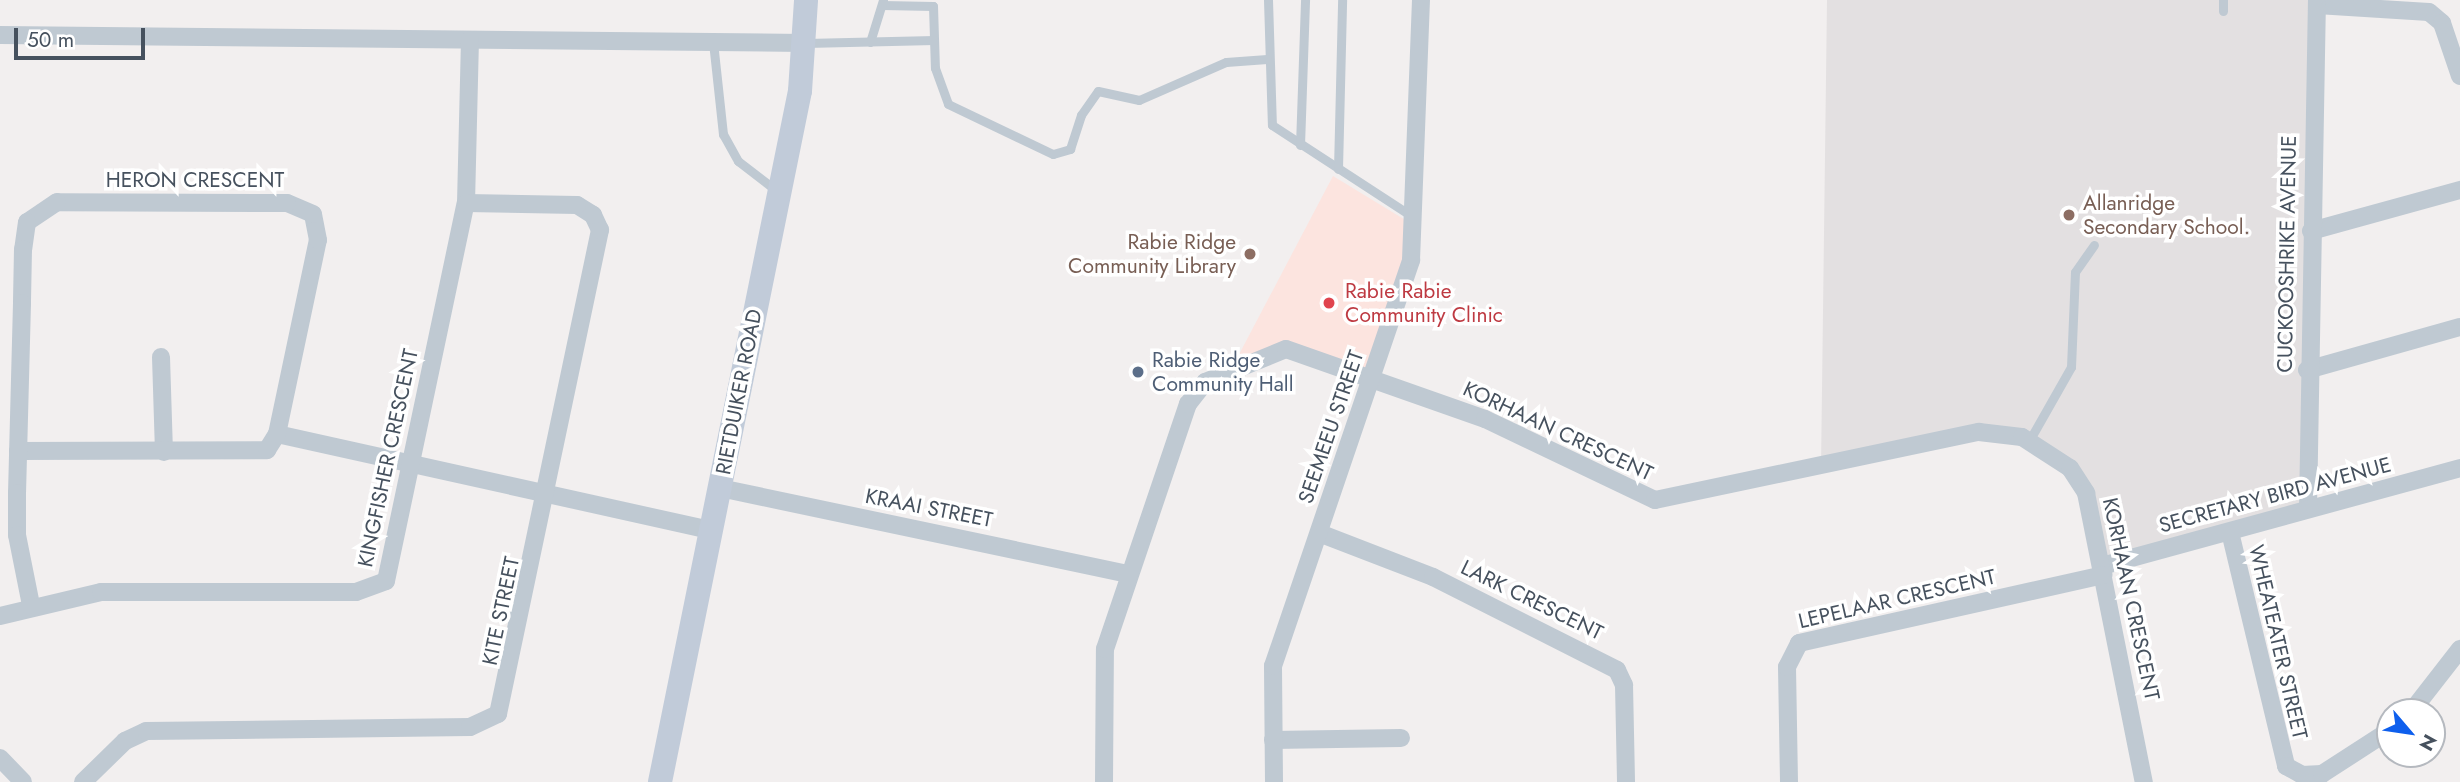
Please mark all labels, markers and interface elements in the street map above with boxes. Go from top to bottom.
scale bar [18,14,149,58]
text: 50 m [27,25,74,55]
street label: CUCKOOSHRIKE AVENUE [2272,135,2302,373]
street label: HERON CRESCENT [106,167,284,193]
place label: Allanridge Secondary School. [2083,190,2250,240]
marker: Allanridge Secondary School. [2061,207,2077,223]
place label: Rabie Ridge Community Library [1068,229,1236,279]
marker: Rabie Ridge Community Library [1242,246,1258,262]
place label: Rabie Rabie Community Clinic [1345,278,1503,328]
marker: Rabie Rabie Community Clinic [1319,293,1339,313]
street label: RIETDUIKER ROAD [711,307,767,477]
street label: KINGFISHER CRESCENT [353,347,423,569]
place label: Rabie Ridge Community Hall [1152,347,1293,397]
street label: SEEMEEU STREET [1293,347,1369,507]
marker: Rabie Ridge Community Hall [1130,364,1146,380]
street label: KORHAAN CRESCENT [1459,376,1657,486]
street label: SECRETARY BIRD AVENUE [2156,452,2394,538]
street label: KRAAI STREET [863,483,995,533]
street label: KORHAAN CRESCENT [2097,495,2165,703]
street label: WHEATEATER STREET [2243,542,2313,742]
street label: KITE STREET [477,554,525,668]
street label: LARK CRESCENT [1457,555,1607,645]
street label: LEPELAAR CRESCENT [1796,564,1998,634]
north arrow [2376,698,2446,768]
text: N [2413,729,2444,756]

